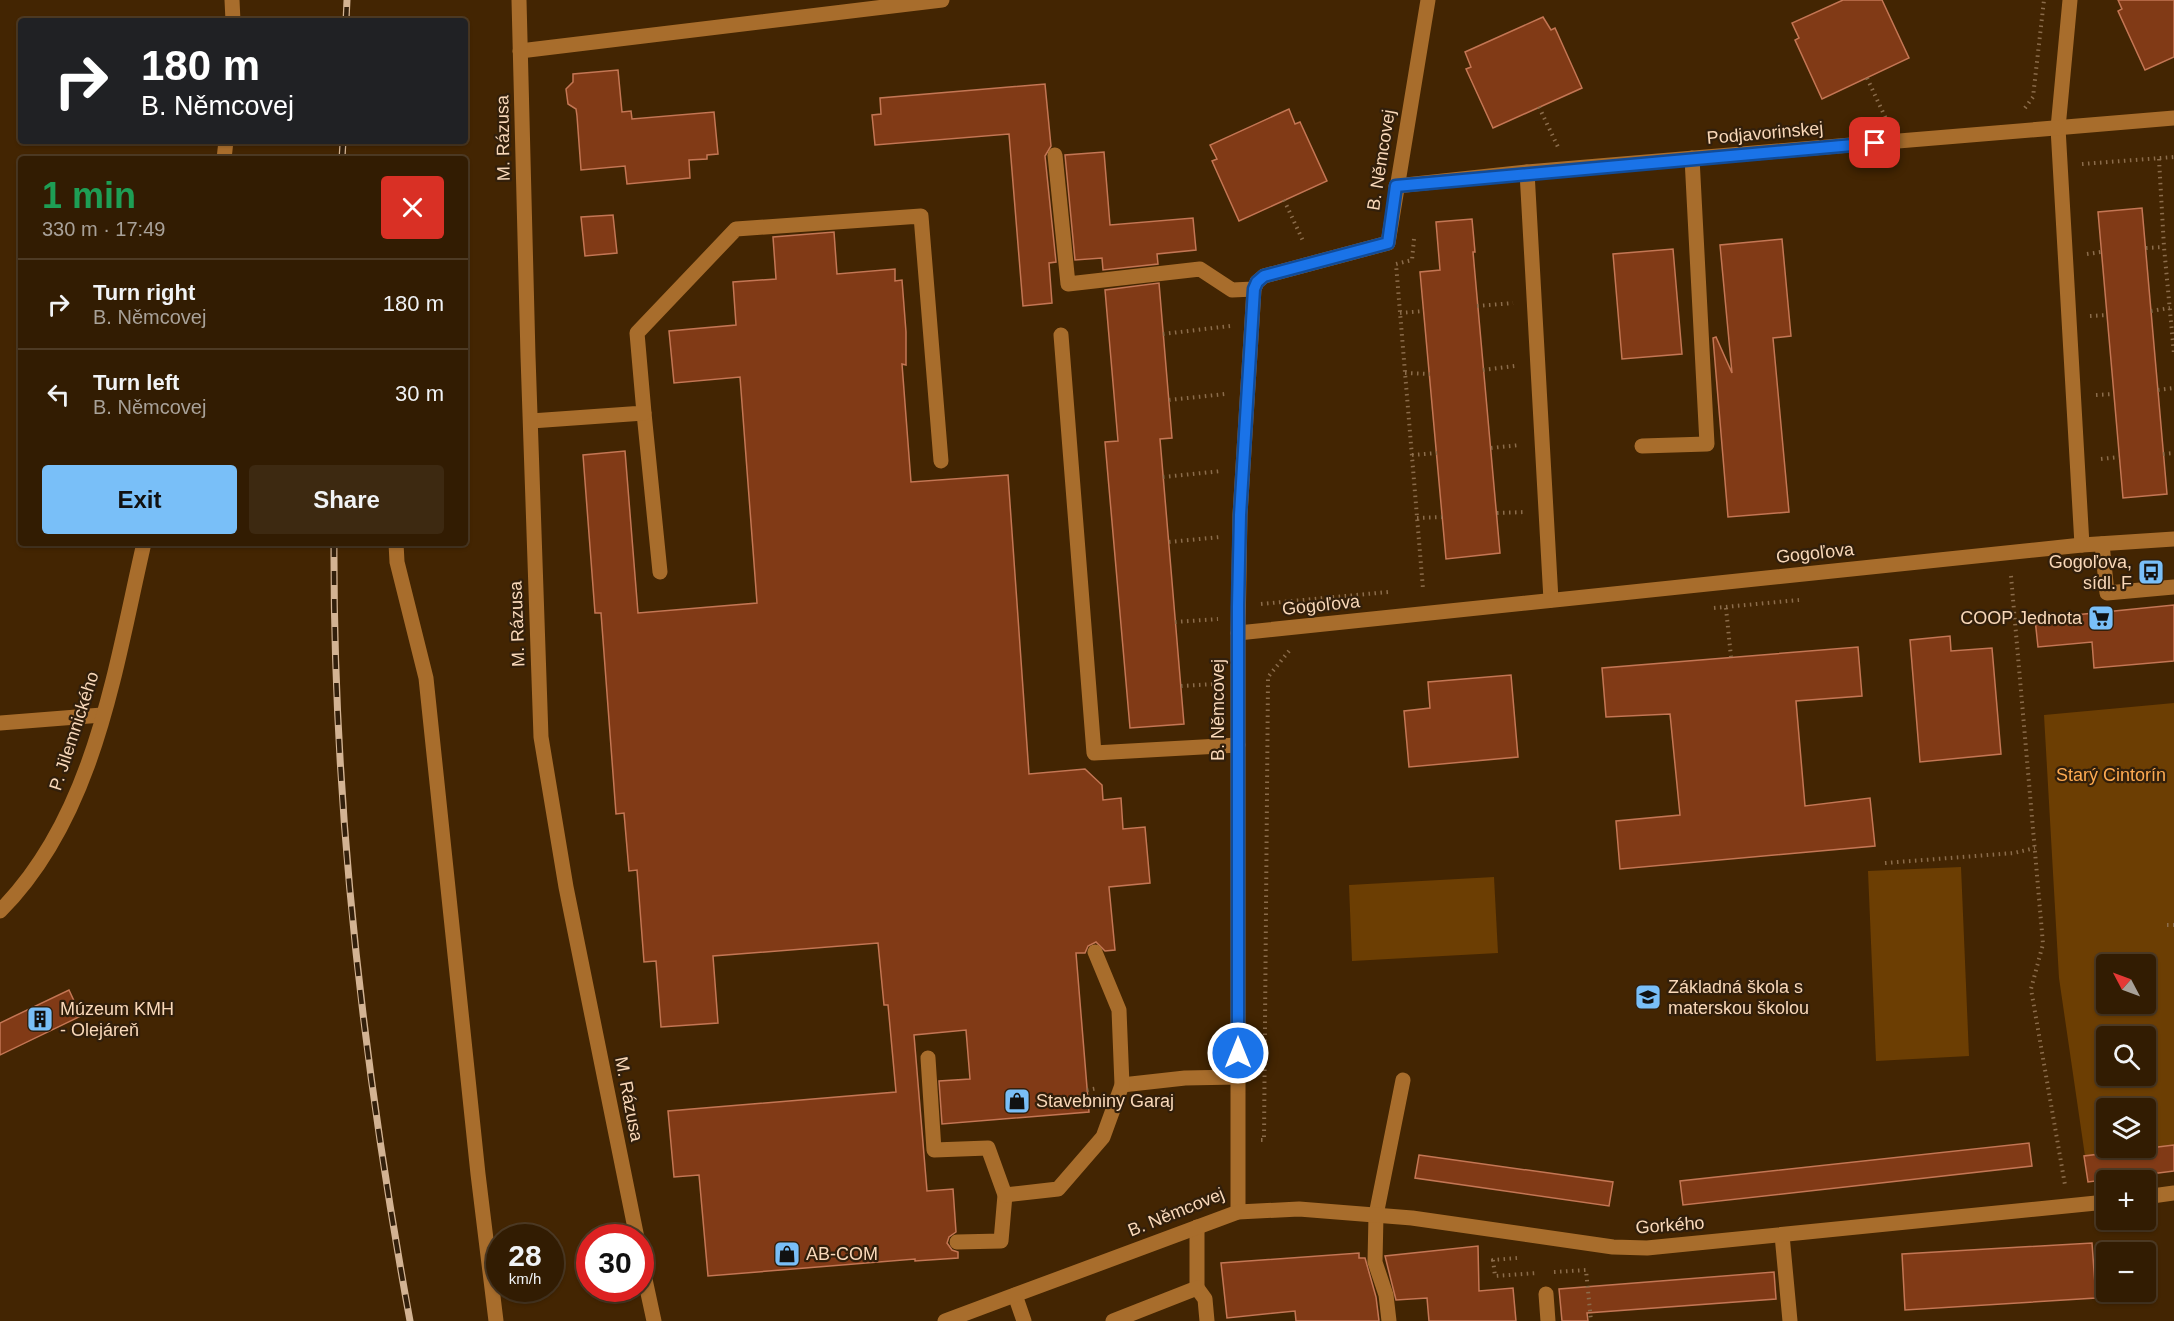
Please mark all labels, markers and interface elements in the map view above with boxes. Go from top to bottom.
icon: right [42,42,120,120]
text: 180 m [141,42,260,89]
text: B. Němcovej [141,91,294,121]
street label: M. Rázusa [492,94,514,181]
street label: B. Němcovej [1363,108,1399,212]
pin [1849,117,1900,168]
street label: Podjavorinskej [1706,118,1824,148]
icon: arrive [1858,126,1891,159]
text: 1 min [42,175,136,216]
button: close [381,176,444,239]
text: 330 m · 17:49 [42,218,165,240]
text: Turn right [93,280,195,305]
icon: right [42,288,75,321]
text: 180 m [383,291,444,316]
text: B. Němcovej [93,306,206,328]
text: Turn left [93,370,179,395]
icon: left [42,378,75,411]
text: 30 m [395,381,444,406]
text: B. Němcovej [93,396,206,418]
button: Exit [42,465,237,534]
button: Share [249,465,444,534]
street label: Gogoľova [1775,539,1856,567]
place label: Gogoľova, sídl. F [2049,552,2132,593]
bus stop icon: Gogoľova, sídl. F [2136,557,2166,587]
street label: M. Rázusa [505,580,528,667]
street label: Gogoľova [1281,591,1362,619]
supermarket icon: COOP Jednota [2086,603,2116,633]
place label: COOP Jednota [1960,608,2083,628]
street label: B. Němcovej [1208,659,1228,761]
street label: P. Jilemnického [45,669,103,793]
park label: Starý Cintorín [2056,765,2166,785]
north arrow [2096,954,2156,1014]
map controls [2096,954,2156,1302]
place label: Základná škola s materskou školou [1668,977,1809,1018]
school or university icon: Základná škola s materskou školou [1633,982,1663,1012]
place label: Múzeum KMH - Olejáreň [60,999,174,1040]
building icon: Múzeum KMH - Olejáreň [25,1004,55,1034]
position arrow [1206,1021,1270,1085]
button: search [2096,1026,2156,1086]
street label: M. Rázusa [611,1055,647,1144]
shop icon: Stavebniny Garaj [1002,1086,1032,1116]
place label: Stavebniny Garaj [1036,1091,1174,1111]
button: layers [2096,1098,2156,1158]
button: + [2096,1170,2156,1230]
street label: B. Němcovej [1125,1184,1227,1240]
street label: Gorkého [1635,1213,1705,1237]
speed limit sign: 30 [576,1224,654,1302]
text: 28 [508,1239,542,1272]
shop icon: AB-COM [772,1239,802,1269]
button: − [2096,1242,2156,1302]
place label: AB-COM [806,1244,878,1264]
text: km/h [509,1270,541,1287]

